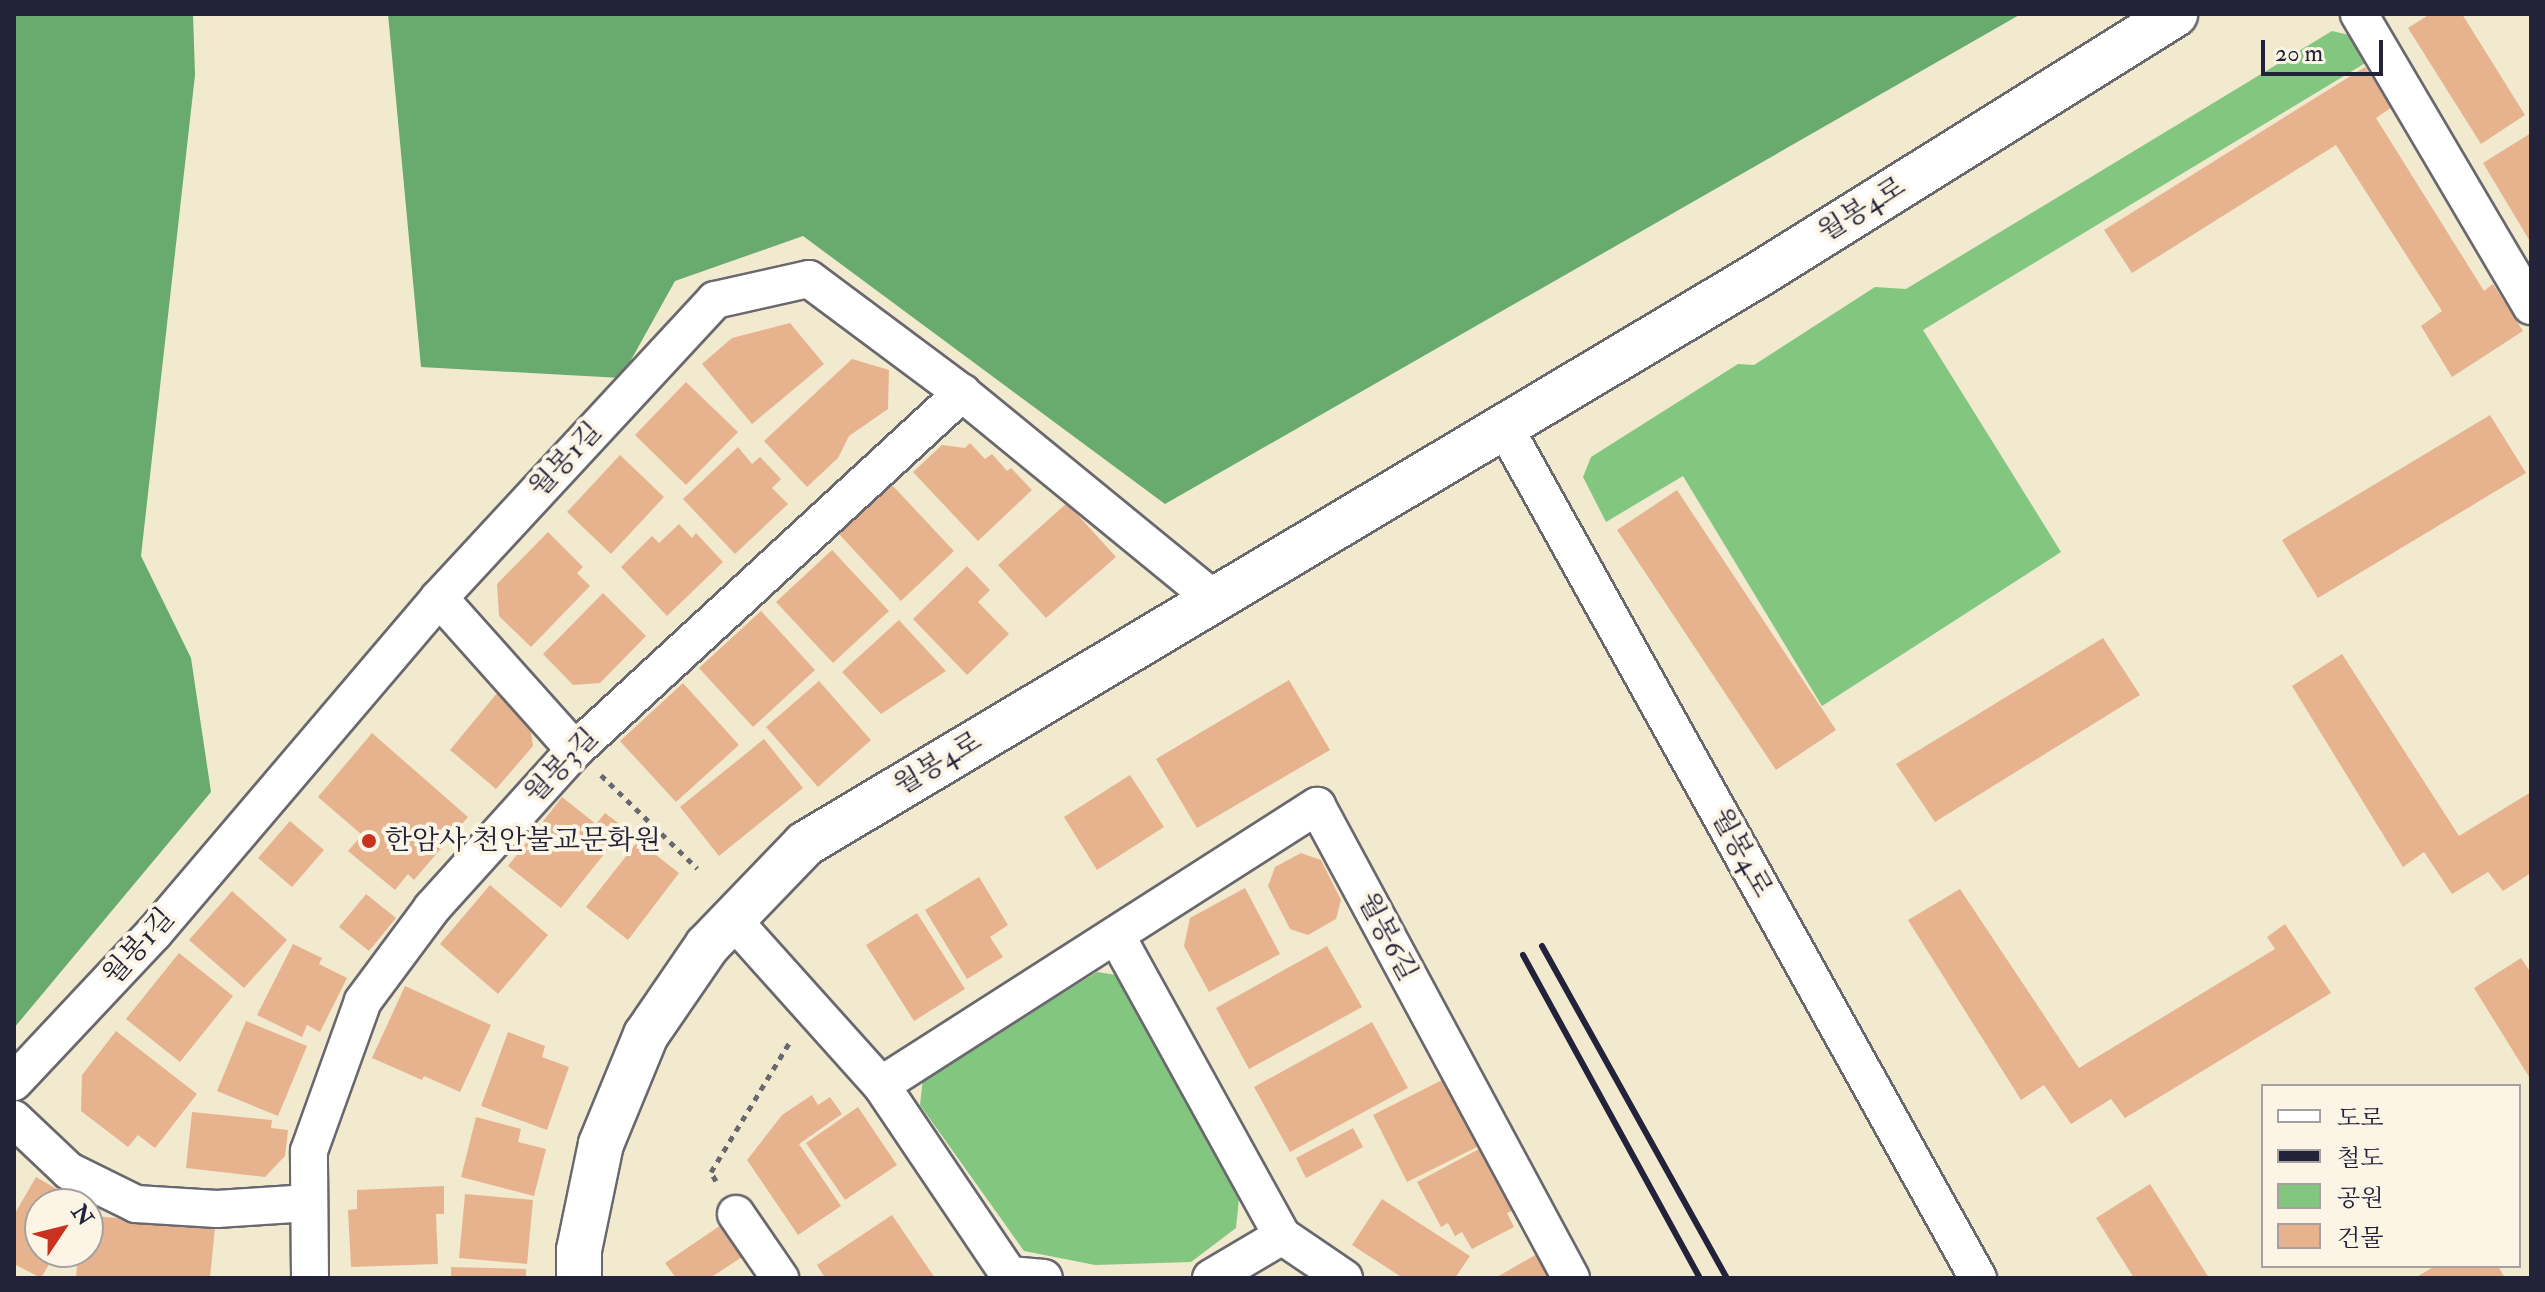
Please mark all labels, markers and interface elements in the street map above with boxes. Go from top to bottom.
scale bar [2265,24,2387,74]
text: 20 m [2275,38,2323,69]
street label: 월봉4로 [1812,170,1912,250]
street label: 월봉1길 [523,415,609,505]
street label: 월봉3길 [518,721,606,811]
street label: 월봉4로 [888,725,988,803]
street label: 월봉4로 [1703,803,1779,903]
place label: 한암사 천안불교문화원 [385,824,661,858]
marker: 한암사 천안불교문화원 [360,832,378,850]
street label: 월봉6길 [1350,887,1424,987]
street label: 월봉1길 [96,902,182,992]
legend [2261,1084,2521,1268]
text: 도로 [2337,1103,2383,1134]
text: 철도 [2337,1143,2383,1174]
text: 공원 [2337,1183,2383,1214]
north arrow [24,1188,104,1268]
text: N [65,1199,99,1231]
text: 건물 [2337,1223,2383,1254]

